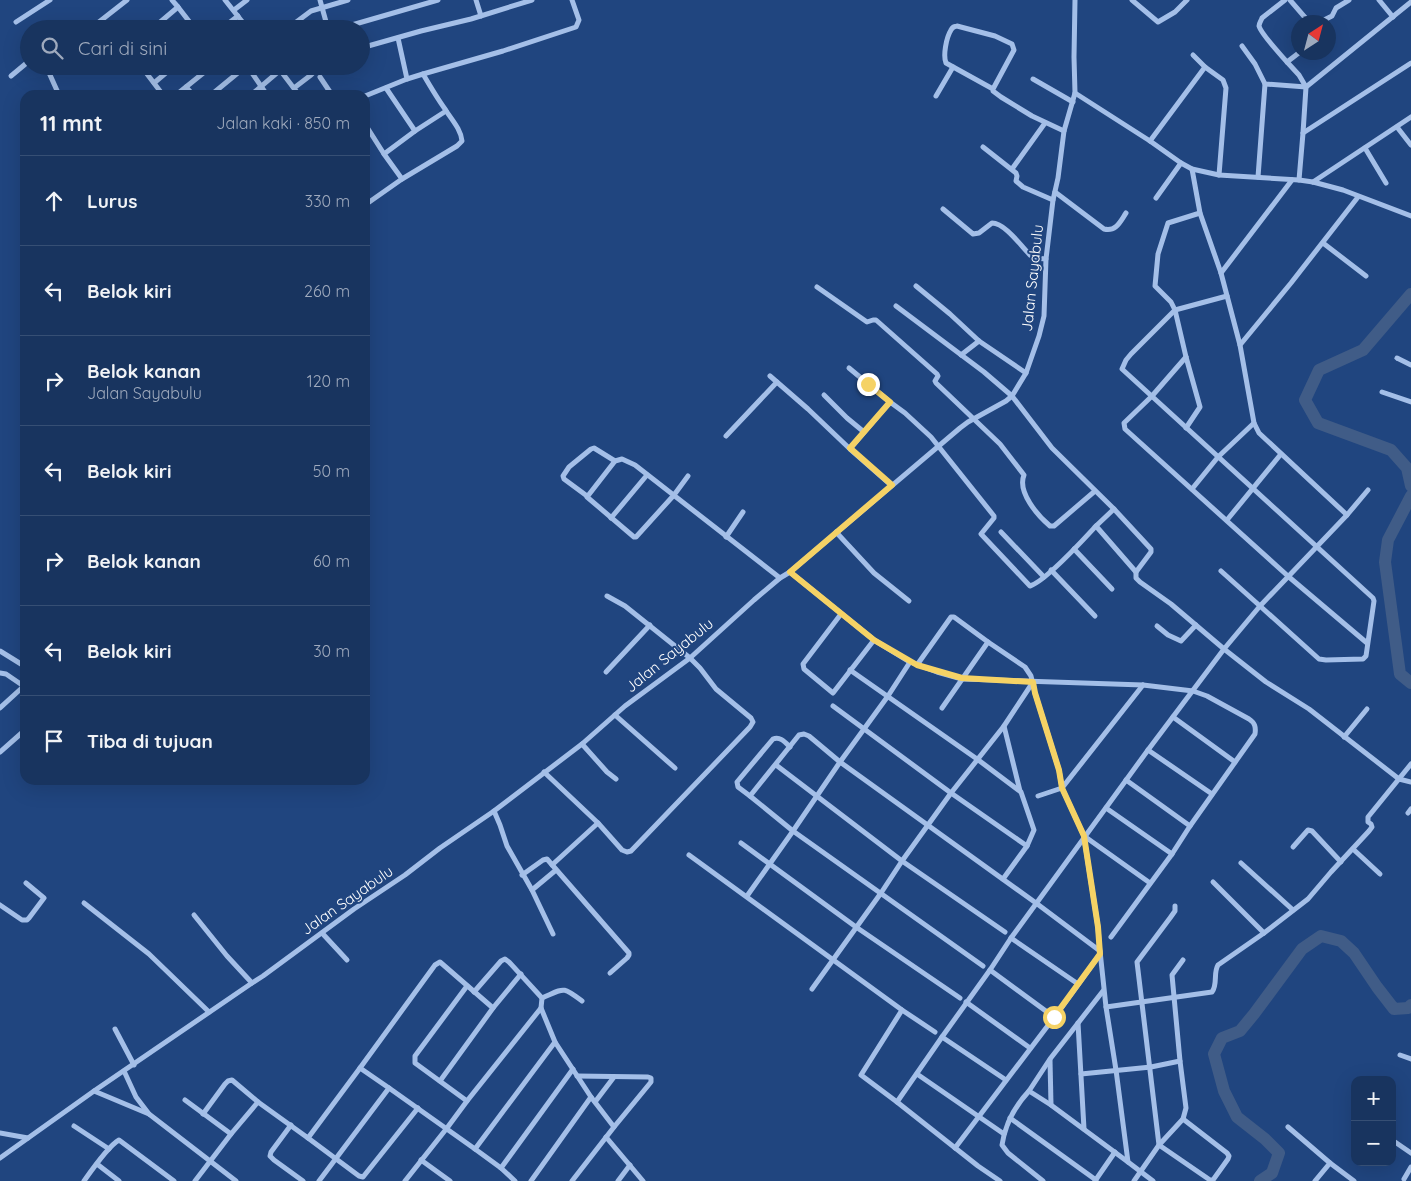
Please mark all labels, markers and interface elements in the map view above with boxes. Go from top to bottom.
north arrow [1291,15,1336,60]
search box [20,20,370,75]
icon: search [38,34,66,62]
text: Cari di sini [78,36,167,60]
text: 11 mnt [40,110,103,136]
text: Jalan kaki · 850 m [216,113,350,133]
icon: ahead [40,187,68,215]
text: Lurus [87,189,137,213]
text: 330 m [305,191,350,211]
street label: Jalan Sayabulu [1017,223,1047,333]
icon: left [40,277,68,305]
text: Belok kiri [87,279,172,303]
text: 260 m [304,281,350,301]
text: Belok kanan [87,359,201,383]
icon: right [40,367,68,395]
text: 120 m [307,371,350,391]
route end [857,373,880,396]
text: Jalan Sayabulu [87,383,202,403]
icon: left [40,457,68,485]
text: Belok kiri [87,459,172,483]
text: 50 m [313,461,350,481]
icon: right [40,547,68,575]
text: Belok kanan [87,549,201,573]
text: 60 m [313,551,350,571]
street label: Jalan Sayabulu [621,614,717,696]
icon: left [40,637,68,665]
text: Belok kiri [87,639,172,663]
text: 30 m [313,641,350,661]
icon: arrive [40,727,68,755]
text: Tiba di tujuan [87,729,213,753]
street label: Jalan Sayabulu [297,861,397,939]
route start [1043,1006,1066,1029]
map controls [1351,1076,1396,1166]
button: + [1351,1076,1396,1121]
button: − [1351,1121,1396,1166]

